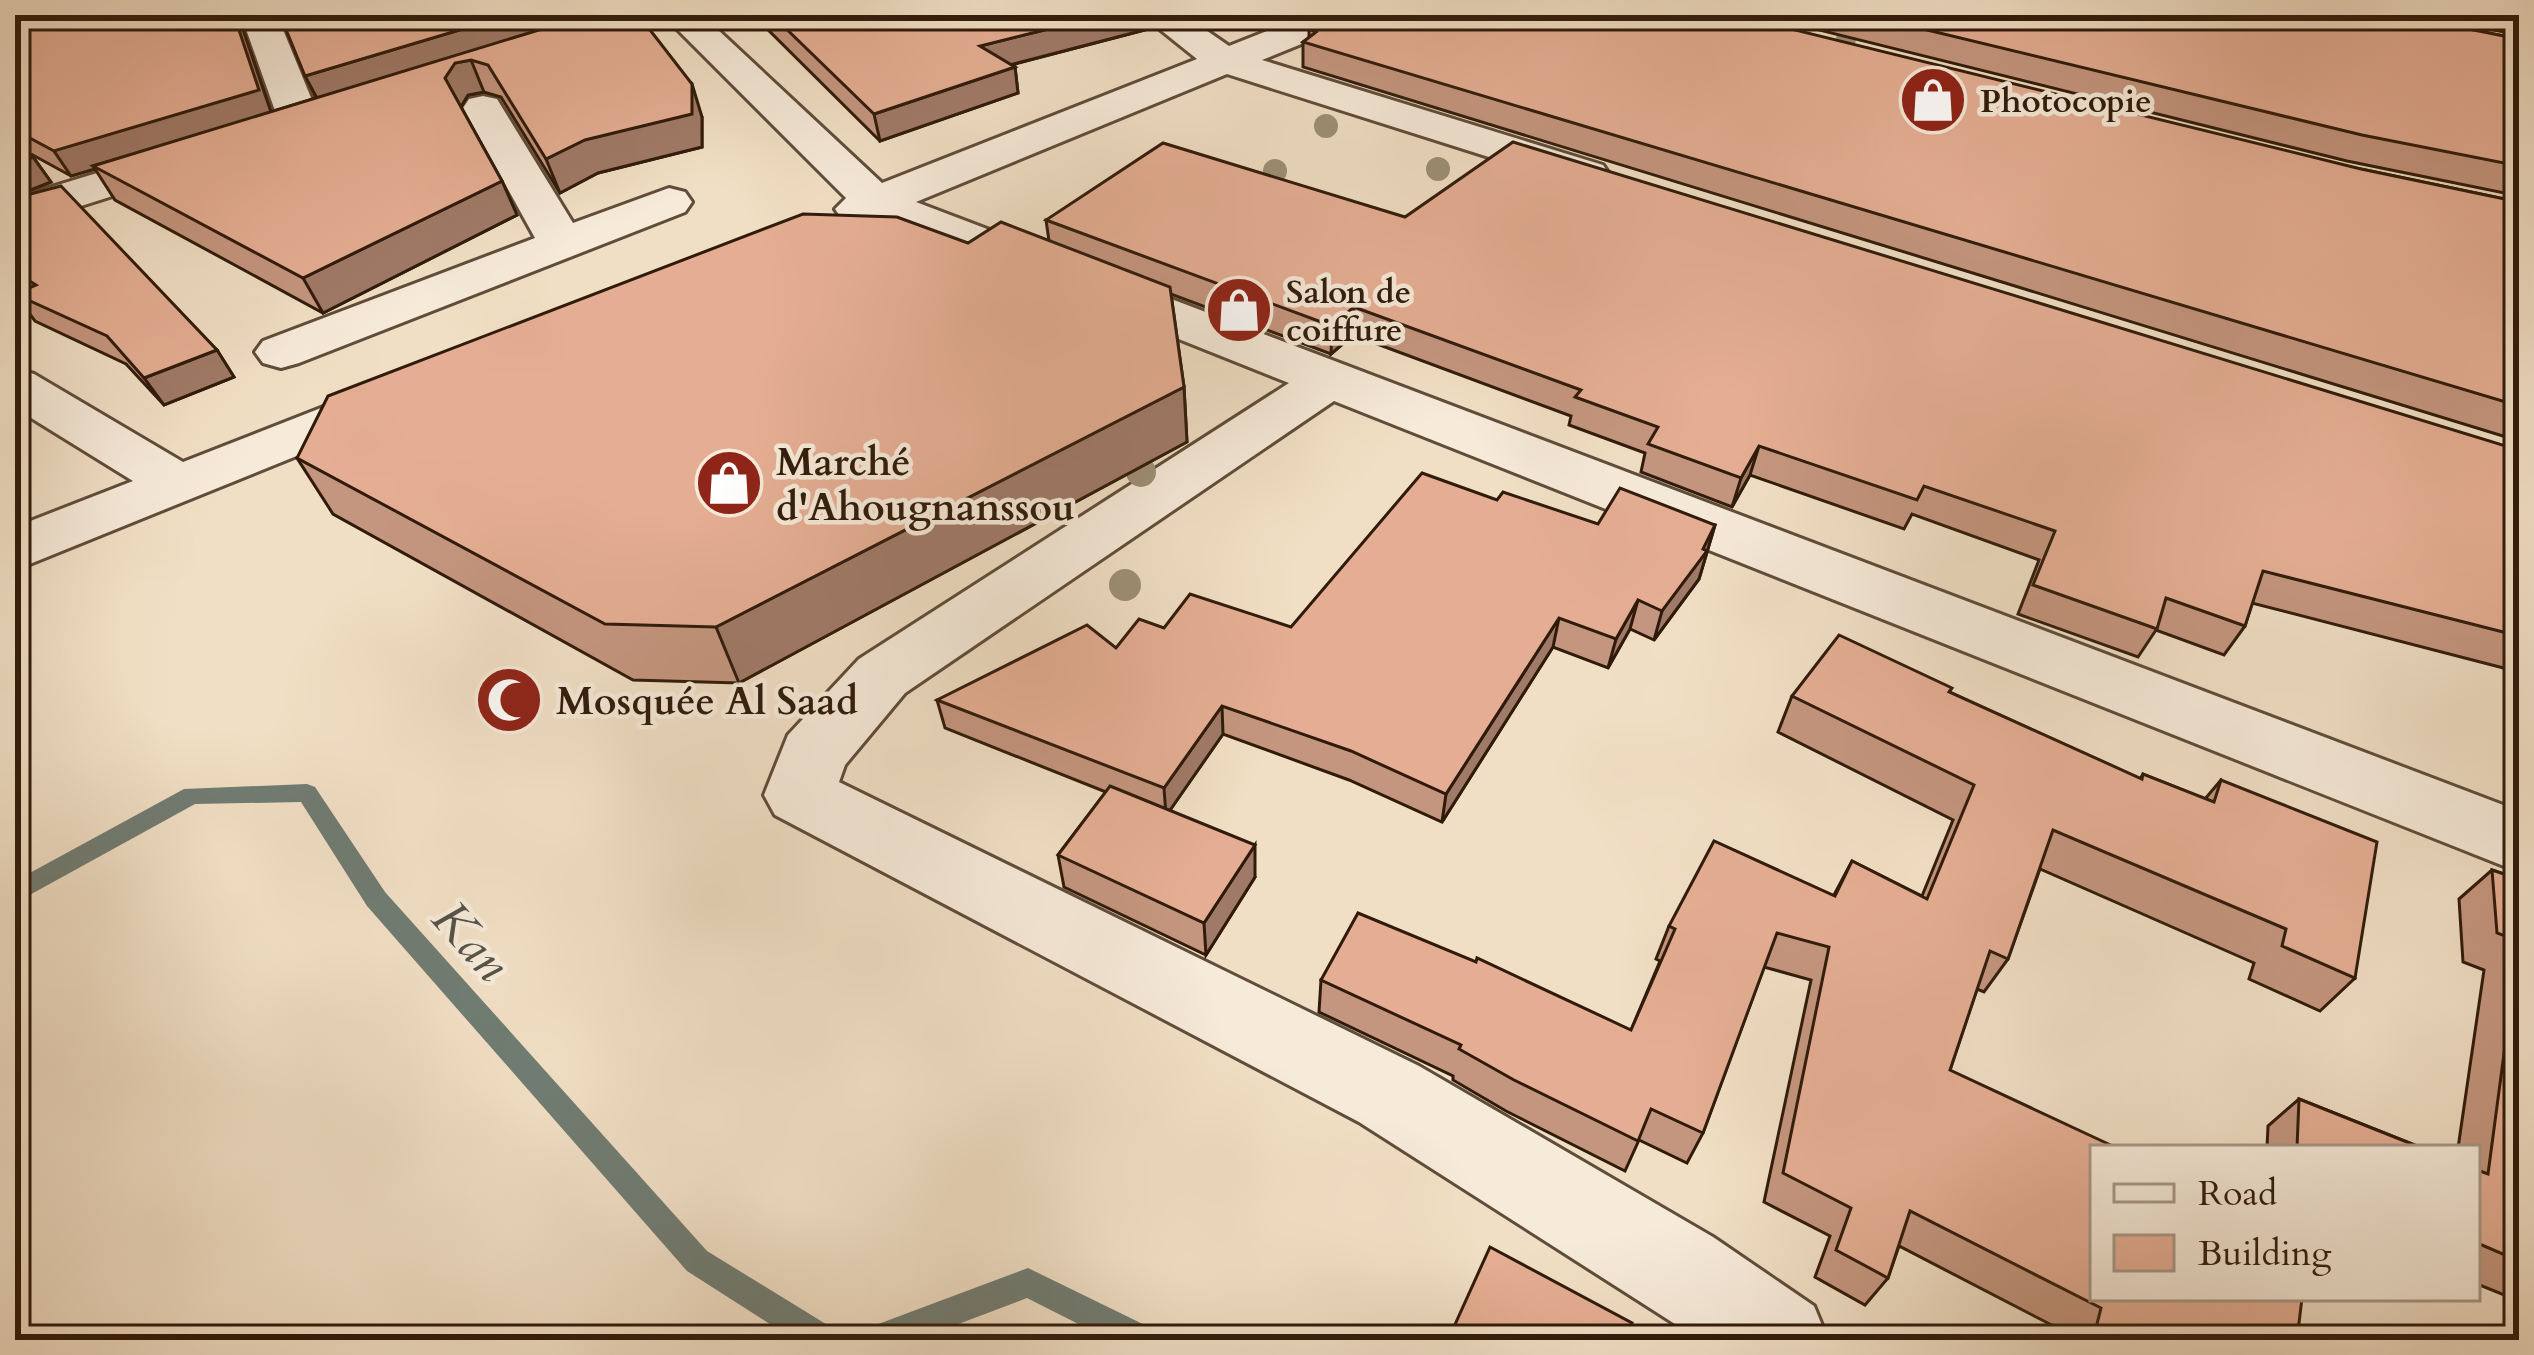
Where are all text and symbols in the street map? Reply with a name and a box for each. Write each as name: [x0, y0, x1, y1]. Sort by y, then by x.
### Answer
shop icon: Photocopie: [1898, 65, 1968, 135]
place label: Photocopie: [1980, 79, 2152, 124]
place label: Salon de coiffure: [1286, 270, 1411, 353]
shop icon: Salon de coiffure: [1204, 275, 1274, 345]
place label: Marché d'Ahougnanssou: [776, 436, 1075, 534]
shop icon: Marché d'Ahougnanssou: [694, 448, 764, 518]
mosque icon: Mosquée Al Saad: [474, 665, 544, 735]
place label: Mosquée Al Saad: [556, 675, 858, 728]
water label: Kan: [416, 886, 526, 997]
legend: [2090, 1145, 2480, 1301]
text: Road: [2198, 1169, 2277, 1218]
text: Building: [2198, 1229, 2332, 1278]

